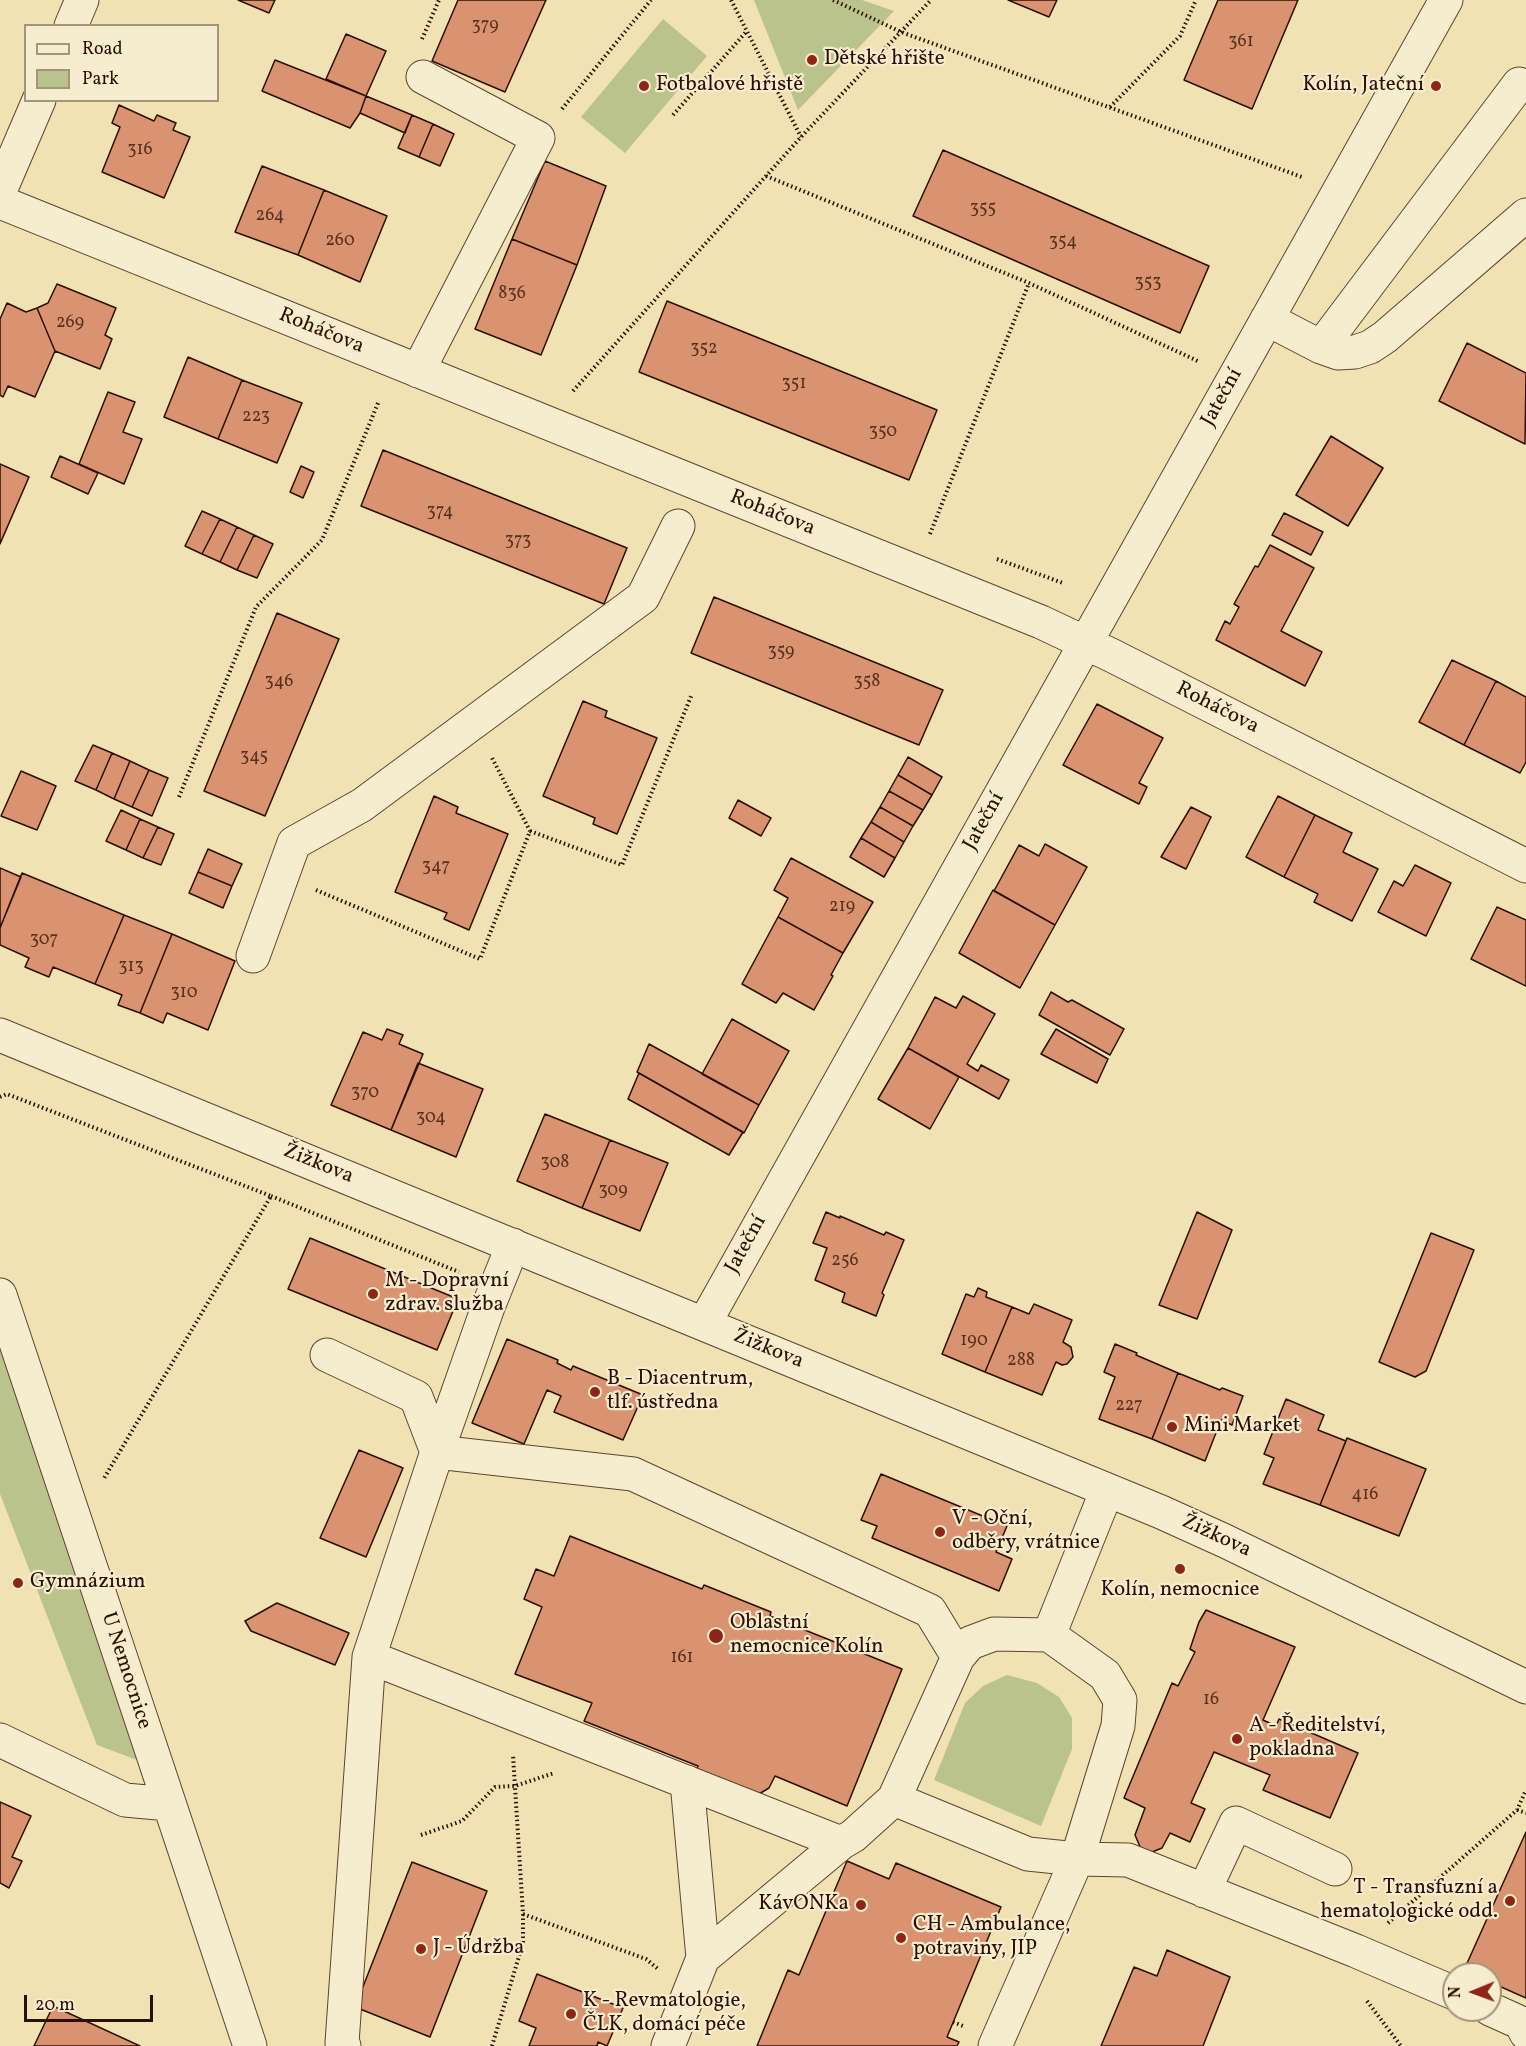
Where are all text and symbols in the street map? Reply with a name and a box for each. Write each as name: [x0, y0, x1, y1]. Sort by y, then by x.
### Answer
house number: 379: [471, 16, 499, 38]
legend: [24, 24, 219, 102]
house number: 361: [1228, 32, 1254, 54]
text: Road: [82, 37, 123, 62]
place label: Dětské hřište: [824, 47, 945, 73]
marker: Dětské hřište: [805, 53, 819, 67]
text: Park: [82, 67, 119, 92]
place label: Fotbalové hřistě: [656, 73, 803, 99]
place label: Kolín, Jateční: [1302, 73, 1424, 99]
marker: Fotbalové hřistě: [637, 79, 651, 93]
marker: Kolín, Jateční: [1429, 79, 1443, 93]
house number: 316: [127, 140, 153, 162]
house number: 355: [970, 199, 996, 221]
house number: 264: [256, 206, 284, 228]
house number: 260: [325, 231, 355, 253]
house number: 354: [1049, 232, 1077, 254]
house number: 353: [1134, 273, 1162, 295]
house number: 836: [498, 284, 526, 306]
street label: Roháčova: [275, 304, 367, 360]
house number: 269: [56, 313, 84, 335]
house number: 352: [690, 339, 718, 361]
street label: Jateční: [1197, 365, 1249, 431]
house number: 351: [782, 374, 806, 396]
house number: 223: [242, 407, 270, 429]
house number: 350: [869, 422, 897, 444]
street label: Roháčova: [726, 486, 818, 542]
house number: 374: [427, 502, 453, 524]
house number: 373: [505, 531, 531, 553]
house number: 359: [768, 642, 794, 664]
house number: 346: [265, 672, 293, 694]
house number: 358: [853, 672, 881, 694]
street label: Roháčova: [1171, 677, 1263, 741]
house number: 345: [240, 747, 268, 769]
street label: Jateční: [959, 789, 1011, 855]
house number: 347: [422, 857, 450, 879]
house number: 219: [829, 897, 855, 919]
house number: 307: [30, 930, 58, 952]
house number: 313: [118, 957, 144, 979]
house number: 310: [170, 983, 198, 1005]
house number: 370: [351, 1083, 379, 1105]
house number: 304: [416, 1108, 446, 1130]
street label: Žižkova: [279, 1140, 357, 1190]
house number: 308: [541, 1153, 569, 1175]
house number: 309: [598, 1181, 628, 1203]
street label: Jateční: [721, 1212, 773, 1278]
house number: 256: [831, 1251, 859, 1273]
place label: M - Dopravní zdrav. služba: [385, 1269, 509, 1319]
marker: M - Dopravní zdrav. služba: [366, 1287, 380, 1301]
street label: Žižkova: [729, 1325, 807, 1375]
house number: 190: [960, 1331, 988, 1353]
house number: 288: [1007, 1351, 1035, 1373]
place label: B - Diacentrum, tlf. ústředna: [607, 1367, 753, 1417]
marker: B - Diacentrum, tlf. ústředna: [588, 1385, 602, 1399]
house number: 227: [1115, 1396, 1143, 1418]
place label: Mini Market: [1184, 1414, 1300, 1440]
marker: Mini Market: [1165, 1420, 1179, 1434]
house number: 416: [1352, 1485, 1378, 1507]
place label: V - Oční, odběry, vrátnice: [952, 1507, 1100, 1557]
street label: Žižkova: [1177, 1510, 1255, 1564]
marker: V - Oční, odběry, vrátnice: [933, 1525, 947, 1539]
marker: Kolín, nemocnice: [1173, 1562, 1187, 1576]
place label: Gymnázium: [30, 1570, 146, 1596]
marker: Gymnázium: [11, 1576, 25, 1590]
place label: Kolín, nemocnice: [1101, 1578, 1259, 1604]
street label: U Nemocnice: [94, 1609, 156, 1733]
place label: Oblastní nemocnice Kolín: [730, 1611, 884, 1661]
marker: Oblastní nemocnice Kolín: [707, 1627, 725, 1645]
house number: 161: [670, 1648, 694, 1670]
house number: 16: [1203, 1690, 1219, 1712]
place label: A - Ředitelství, pokladna: [1249, 1714, 1386, 1764]
marker: A - Ředitelství, pokladna: [1230, 1732, 1244, 1746]
place label: T - Transfuzní a hematologické odd.: [1320, 1876, 1498, 1926]
place label: KávONKa: [758, 1892, 849, 1918]
marker: T - Transfuzní a hematologické odd.: [1503, 1894, 1517, 1908]
marker: KávONKa: [854, 1898, 868, 1912]
place label: CH - Ambulance, potraviny, JIP: [913, 1913, 1070, 1963]
marker: CH - Ambulance, potraviny, JIP: [894, 1931, 908, 1945]
place label: J - Údržba: [433, 1936, 524, 1962]
marker: J - Údržba: [414, 1942, 428, 1956]
north arrow: [1442, 1962, 1502, 2022]
scale bar: [27, 1983, 156, 2021]
text: N: [1445, 1986, 1467, 1998]
place label: K - Revmatologie, ČLK, domácí péče: [583, 1989, 746, 2039]
text: 20 m: [35, 1993, 75, 2018]
marker: K - Revmatologie, ČLK, domácí péče: [564, 2007, 578, 2021]

